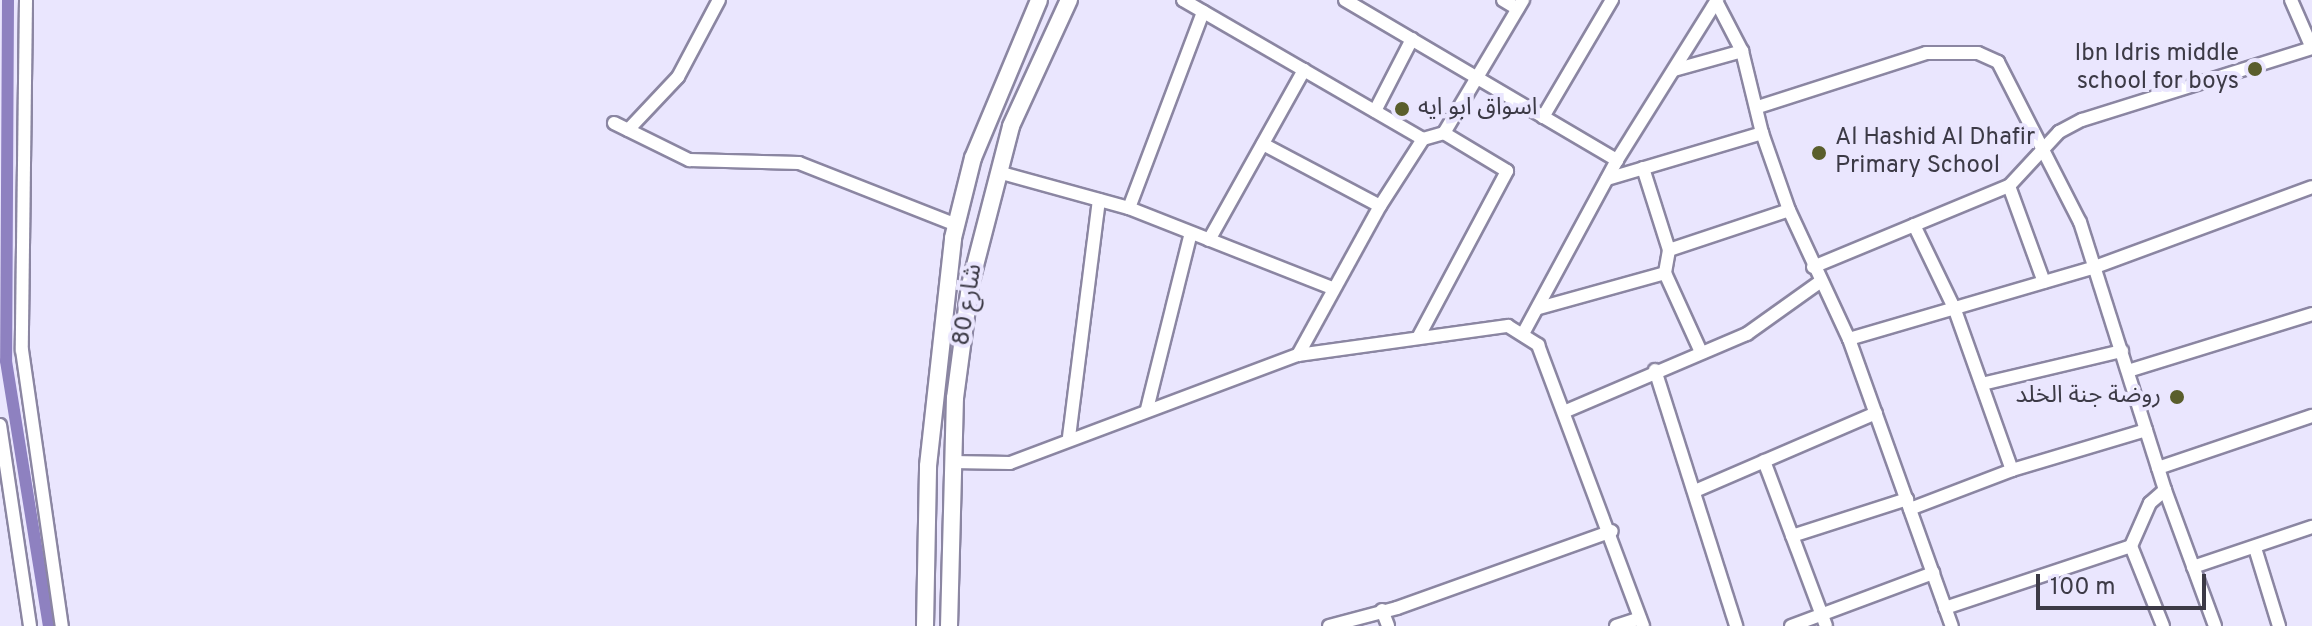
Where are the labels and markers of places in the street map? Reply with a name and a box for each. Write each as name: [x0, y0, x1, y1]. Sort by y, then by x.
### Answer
place label: Ibn Idris middle school for boys: [2075, 41, 2239, 97]
marker: Ibn Idris middle school for boys: [2246, 60, 2264, 78]
place label: اسواق ابو ايه: [1418, 95, 1537, 123]
marker: اسواق ابو ايه: [1393, 100, 1411, 118]
place label: Al Hashid Al Dhafir Primary School: [1835, 125, 2036, 181]
marker: Al Hashid Al Dhafir Primary School: [1810, 144, 1828, 162]
place label: روضة جنة الخلد: [2016, 383, 2161, 411]
marker: روضة جنة الخلد: [2168, 388, 2186, 406]

